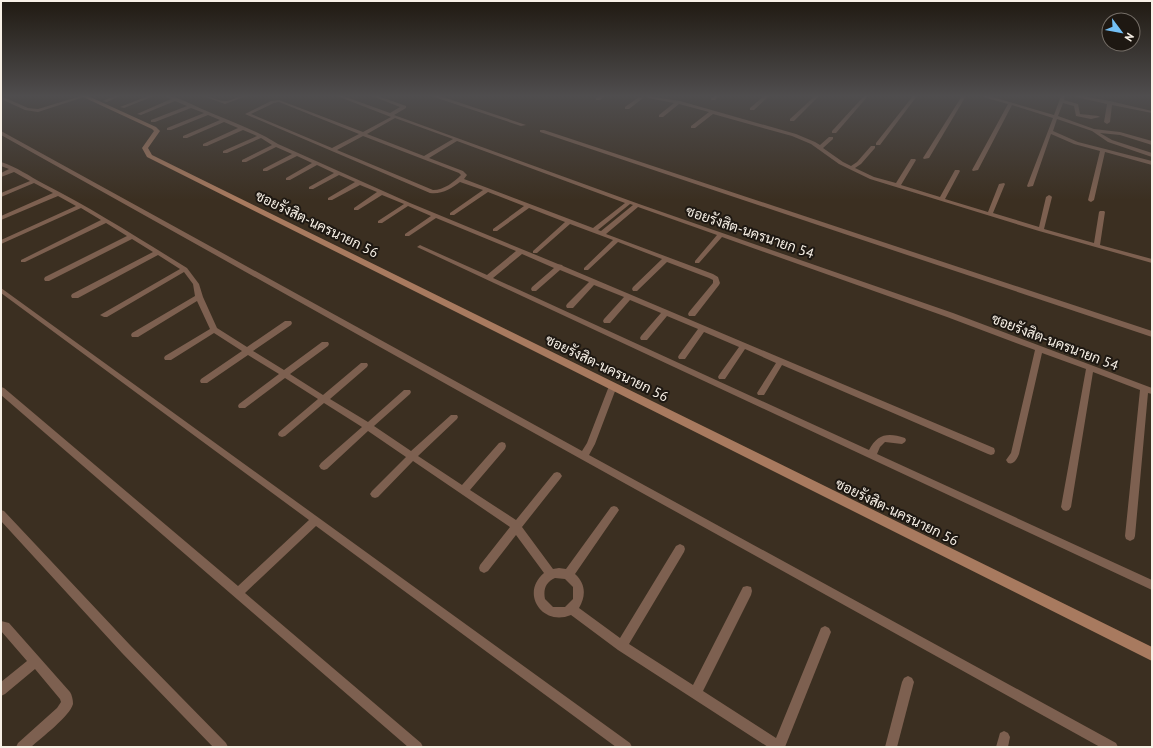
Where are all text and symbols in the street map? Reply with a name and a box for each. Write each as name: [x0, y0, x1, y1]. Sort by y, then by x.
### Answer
north arrow: [1101, 12, 1141, 52]
text: N: [1122, 31, 1137, 44]
street label: ซอยรังสิต-นครนายก 56: [253, 186, 381, 262]
street label: ซอยรังสิต-นครนายก 54: [683, 202, 817, 263]
street label: ซอยรังสิต-นครนายก 54: [989, 309, 1121, 375]
street label: ซอยรังสิต-นครนายก 56: [543, 330, 671, 406]
street label: ซอยรังสิต-นครนายก 56: [833, 474, 961, 550]

